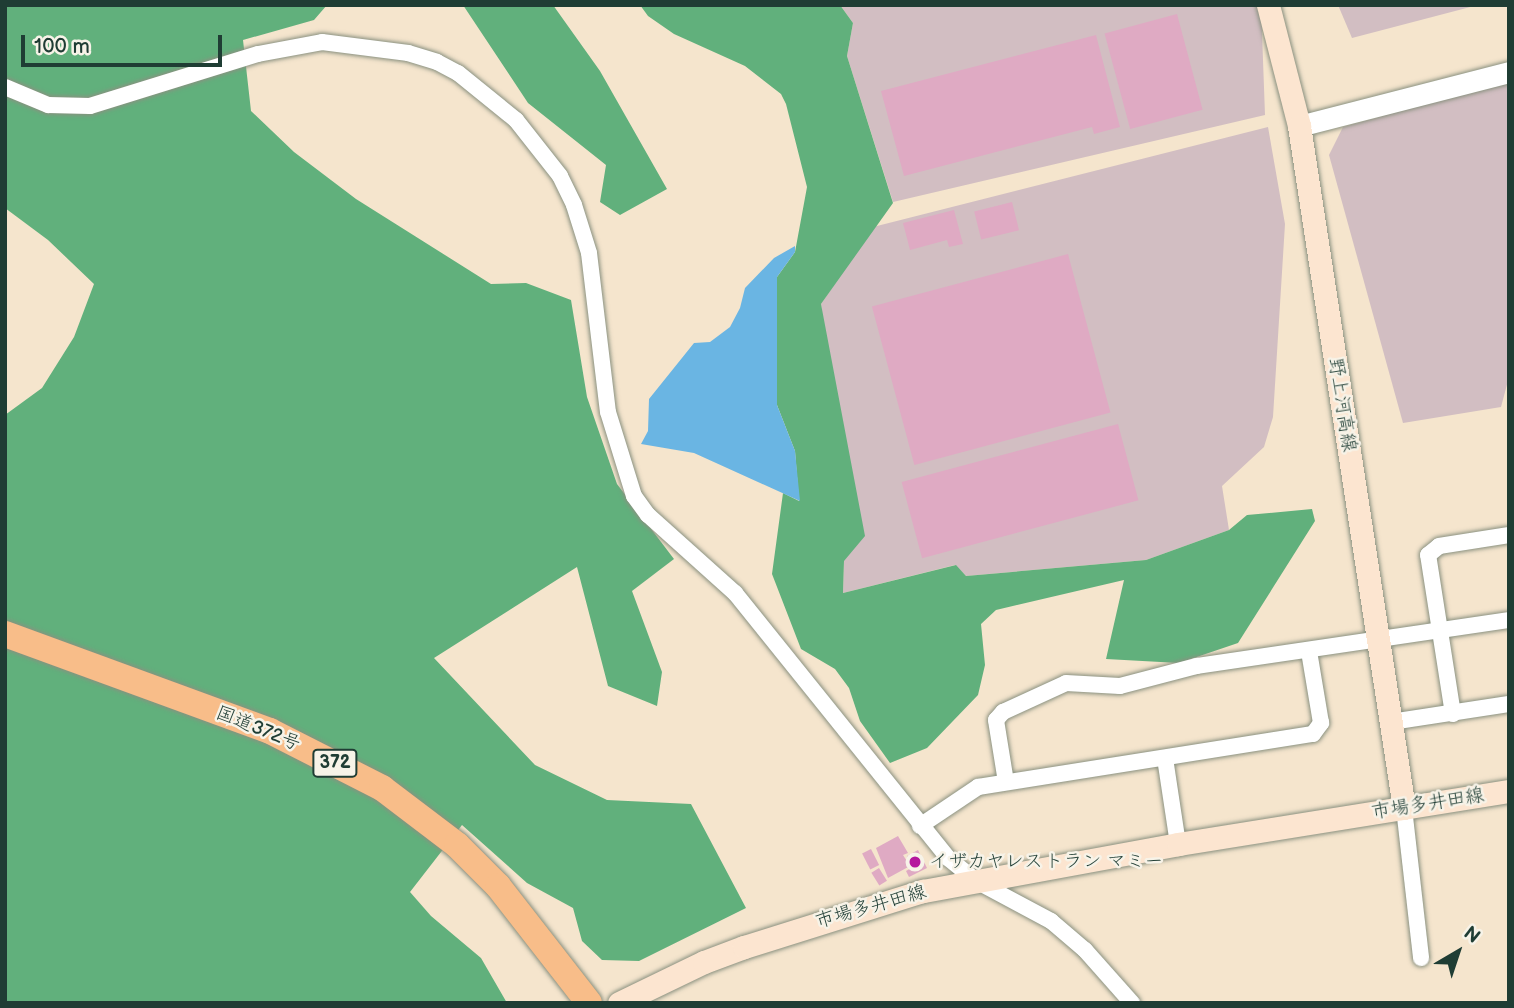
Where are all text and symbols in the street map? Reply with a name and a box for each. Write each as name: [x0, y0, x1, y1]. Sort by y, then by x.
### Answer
scale bar: [24, 21, 226, 65]
text: 100 m: [34, 34, 90, 59]
street label: 野上河高線: [1323, 356, 1361, 454]
street label: 国道372号: [212, 702, 304, 756]
road number: 372: [312, 748, 358, 778]
street label: 市場多井田線: [1370, 784, 1486, 824]
place label: イザカヤレストラン マミー: [929, 851, 1162, 873]
marker: イザカヤレストラン マミー: [907, 854, 923, 870]
street label: 市場多井田線: [813, 880, 929, 934]
north arrow: [1423, 917, 1493, 987]
text: N: [1459, 922, 1484, 949]

